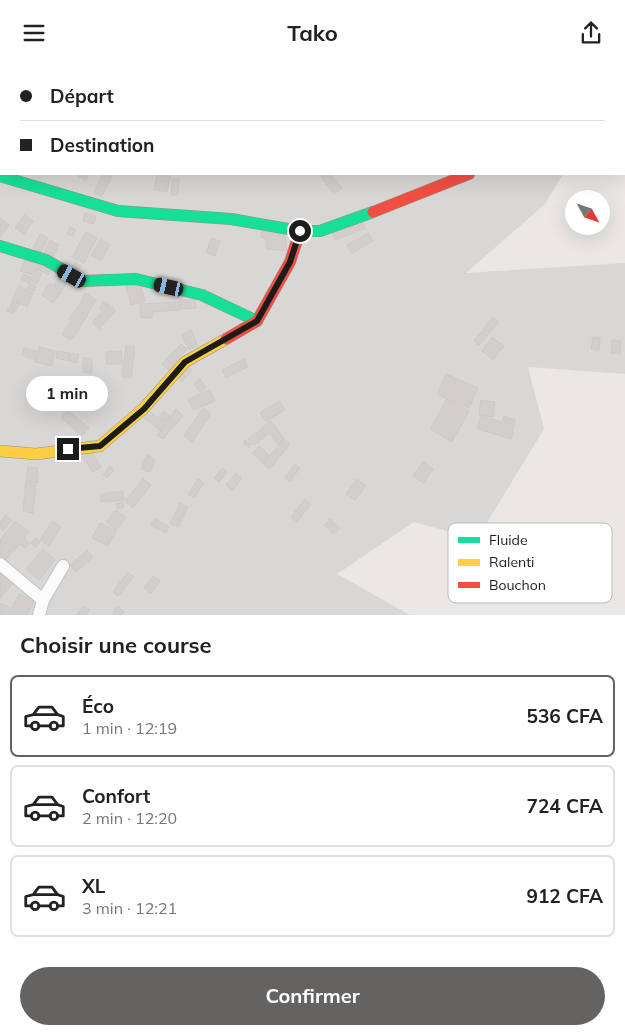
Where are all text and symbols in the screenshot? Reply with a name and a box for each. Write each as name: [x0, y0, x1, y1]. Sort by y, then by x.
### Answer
icon: menu: [20, 19, 48, 47]
text: Tako: [287, 19, 338, 47]
icon: share: [577, 19, 605, 47]
text: Départ: [50, 84, 114, 108]
text: Destination: [50, 133, 155, 157]
north arrow: [565, 190, 610, 235]
map controls: [565, 190, 610, 235]
route start: [289, 220, 311, 242]
car: [55, 262, 88, 290]
car: [152, 276, 185, 298]
callout: 1 min: [27, 377, 109, 411]
text: 1 min: [46, 383, 88, 403]
route end: [57, 438, 79, 460]
legend: [448, 523, 612, 603]
text: Fluide: [489, 531, 528, 549]
text: Ralenti: [489, 553, 534, 571]
text: Bouchon: [489, 576, 546, 594]
text: Choisir une course: [20, 631, 212, 659]
icon: car: [22, 694, 67, 739]
text: Éco: [82, 694, 114, 718]
text: 536 CFA: [527, 704, 603, 728]
text: 1 min · 12:19: [82, 718, 177, 738]
icon: car: [22, 784, 67, 829]
text: Confort: [82, 784, 150, 808]
text: 724 CFA: [527, 794, 603, 818]
text: 2 min · 12:20: [82, 808, 177, 828]
icon: car: [22, 874, 67, 919]
text: XL: [82, 874, 105, 898]
text: 912 CFA: [527, 884, 603, 908]
text: 3 min · 12:21: [82, 898, 177, 918]
button: Confirmer: [20, 967, 605, 1025]

